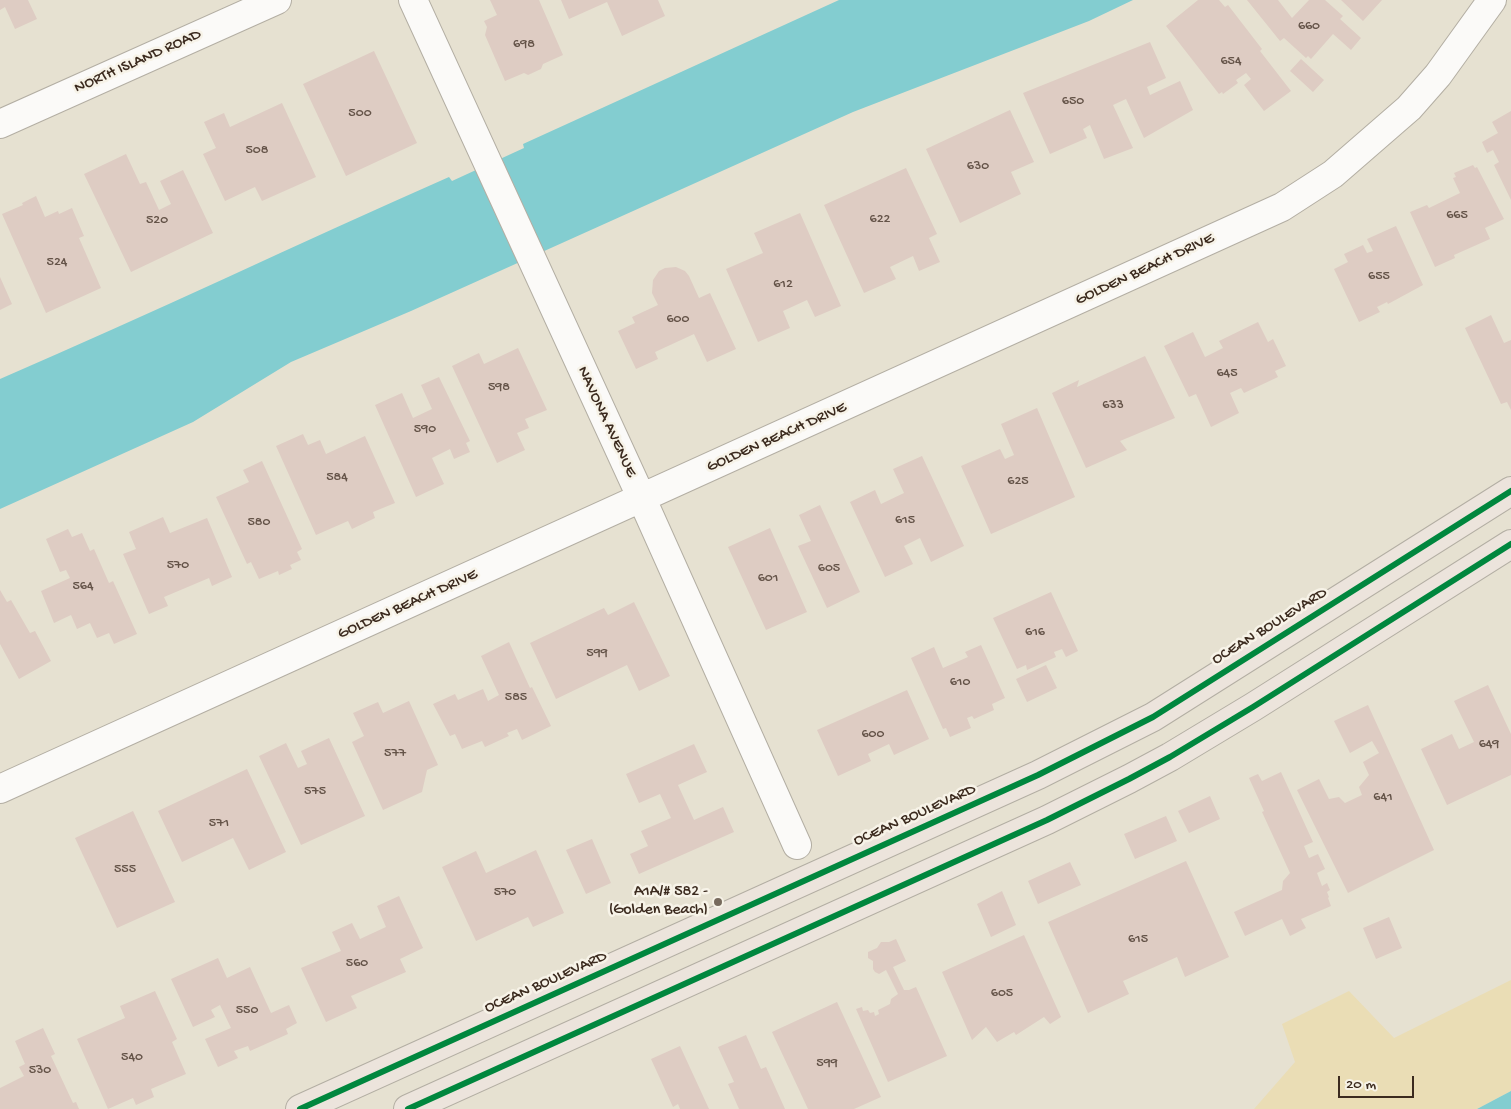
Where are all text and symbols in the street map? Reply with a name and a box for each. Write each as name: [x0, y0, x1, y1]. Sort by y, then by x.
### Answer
house number: 660: [1298, 19, 1320, 35]
street label: NORTH ISLAND ROAD: [72, 25, 204, 99]
house number: 698: [513, 37, 535, 53]
house number: 654: [1220, 54, 1242, 70]
house number: 650: [1062, 94, 1084, 110]
house number: 500: [348, 106, 372, 122]
house number: 508: [246, 143, 268, 159]
house number: 630: [967, 159, 989, 175]
house number: 665: [1446, 208, 1468, 224]
house number: 622: [870, 212, 890, 228]
house number: 520: [146, 213, 168, 229]
street label: GOLDEN BEACH DRIVE: [1073, 229, 1217, 311]
house number: 524: [47, 255, 67, 271]
house number: 655: [1368, 269, 1390, 285]
house number: 612: [773, 277, 793, 293]
house number: 600: [667, 312, 689, 328]
street label: NAVONA AVENUE: [572, 364, 640, 480]
house number: 645: [1216, 366, 1238, 382]
house number: 598: [488, 380, 510, 396]
house number: 633: [1102, 398, 1124, 414]
street label: GOLDEN BEACH DRIVE: [704, 399, 850, 477]
house number: 590: [414, 422, 436, 438]
house number: 584: [326, 470, 348, 486]
house number: 625: [1007, 474, 1029, 490]
house number: 615: [895, 513, 915, 529]
house number: 580: [248, 515, 270, 531]
house number: 570: [167, 558, 189, 574]
house number: 605: [818, 561, 840, 577]
street label: GOLDEN BEACH DRIVE: [335, 566, 481, 644]
house number: 601: [758, 571, 778, 587]
house number: 564: [72, 579, 94, 595]
street label: OCEAN BOULEVARD: [1209, 584, 1331, 670]
house number: 616: [1025, 625, 1045, 641]
house number: 599: [586, 646, 608, 662]
house number: 610: [950, 675, 970, 691]
house number: 585: [505, 690, 527, 706]
house number: 600: [862, 727, 884, 743]
house number: 649: [1479, 737, 1499, 753]
house number: 577: [384, 746, 406, 762]
street label: OCEAN BOULEVARD: [851, 780, 979, 852]
house number: 575: [304, 784, 326, 800]
house number: 641: [1373, 790, 1393, 806]
house number: 571: [209, 816, 229, 832]
house number: 555: [114, 862, 136, 878]
place label: A1A/# 582 - (Golden Beach): [609, 883, 708, 921]
house number: 570: [494, 885, 516, 901]
marker: A1A/# 582 - (Golden Beach): [712, 896, 724, 908]
house number: 615: [1128, 932, 1148, 948]
street label: OCEAN BOULEVARD: [482, 947, 610, 1019]
house number: 560: [346, 956, 368, 972]
house number: 605: [991, 986, 1013, 1002]
house number: 550: [236, 1003, 258, 1019]
house number: 540: [121, 1050, 143, 1066]
house number: 599: [816, 1056, 838, 1072]
house number: 530: [29, 1063, 51, 1079]
scale bar: [1341, 1066, 1417, 1098]
text: 20 m: [1346, 1076, 1376, 1094]

